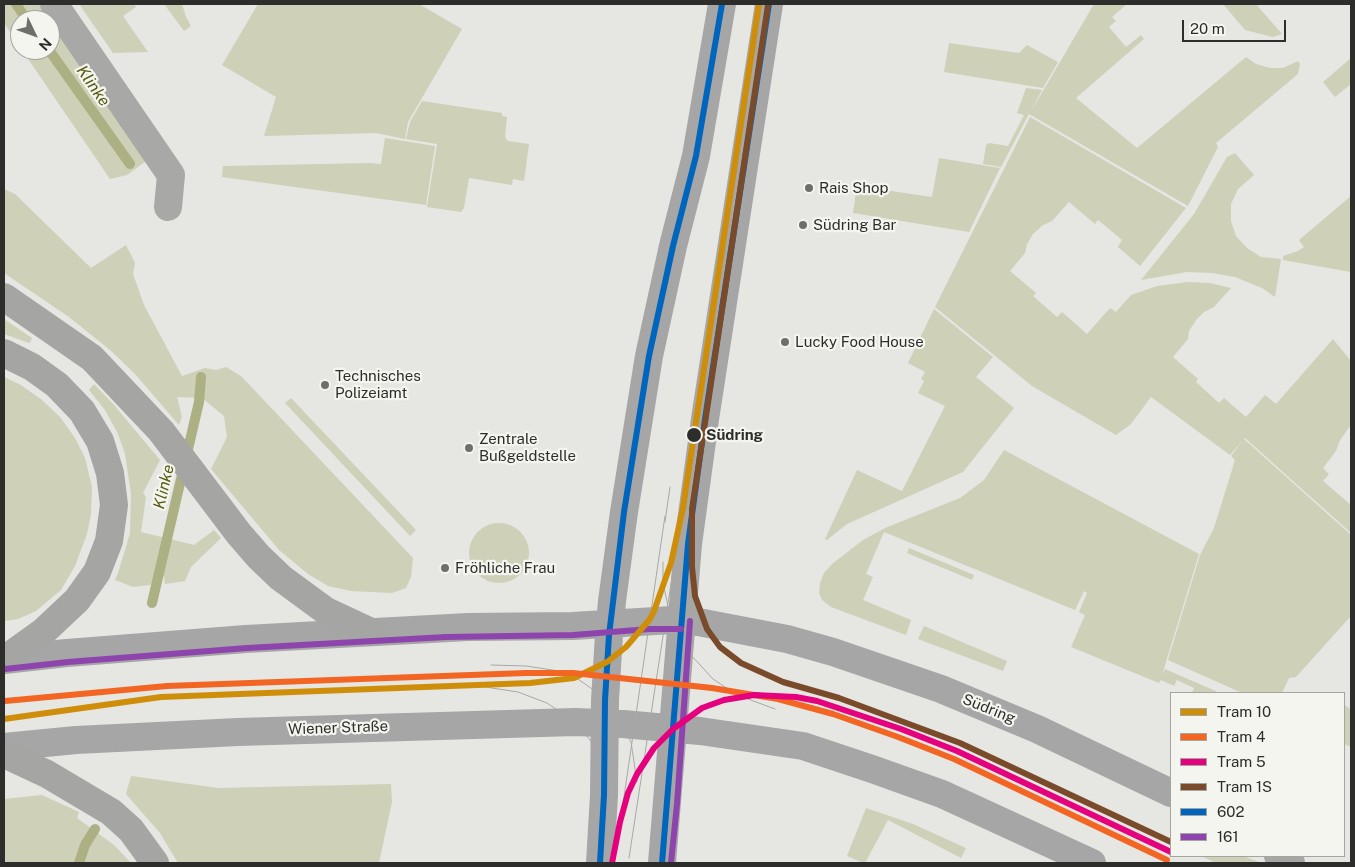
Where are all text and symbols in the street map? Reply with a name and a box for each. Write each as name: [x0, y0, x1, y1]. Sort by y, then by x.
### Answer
north arrow: [10, 10, 60, 60]
scale bar: [1185, 10, 1289, 42]
text: 20 m: [1190, 20, 1225, 37]
text: N: [36, 35, 55, 54]
water label: Klinke: [72, 62, 114, 110]
place label: Rais Shop: [819, 179, 888, 197]
marker: Rais Shop: [803, 182, 815, 194]
place label: Südring Bar: [813, 216, 896, 234]
marker: Südring Bar: [797, 219, 809, 231]
place label: Lucky Food House: [795, 333, 924, 351]
marker: Lucky Food House: [779, 336, 791, 348]
place label: Technisches Polizeiamt: [335, 367, 421, 402]
marker: Technisches Polizeiamt: [319, 379, 331, 391]
marker: Südring: [685, 426, 703, 444]
place label: Südring: [706, 426, 763, 444]
place label: Zentrale Bußgeldstelle: [479, 430, 576, 465]
marker: Zentrale Bußgeldstelle: [463, 442, 475, 454]
water label: Klinke: [150, 463, 178, 511]
place label: Fröhliche Frau: [455, 559, 555, 577]
marker: Fröhliche Frau: [439, 562, 451, 574]
street label: Südring: [960, 690, 1018, 728]
legend: [1170, 692, 1345, 857]
text: Tram 10: [1217, 703, 1271, 720]
street label: Wiener Straße: [288, 717, 388, 739]
text: Tram 4: [1217, 728, 1265, 745]
text: Tram 5: [1217, 753, 1266, 770]
text: Tram 1S: [1217, 778, 1272, 795]
text: 602: [1217, 803, 1244, 820]
text: 161: [1217, 828, 1239, 845]

